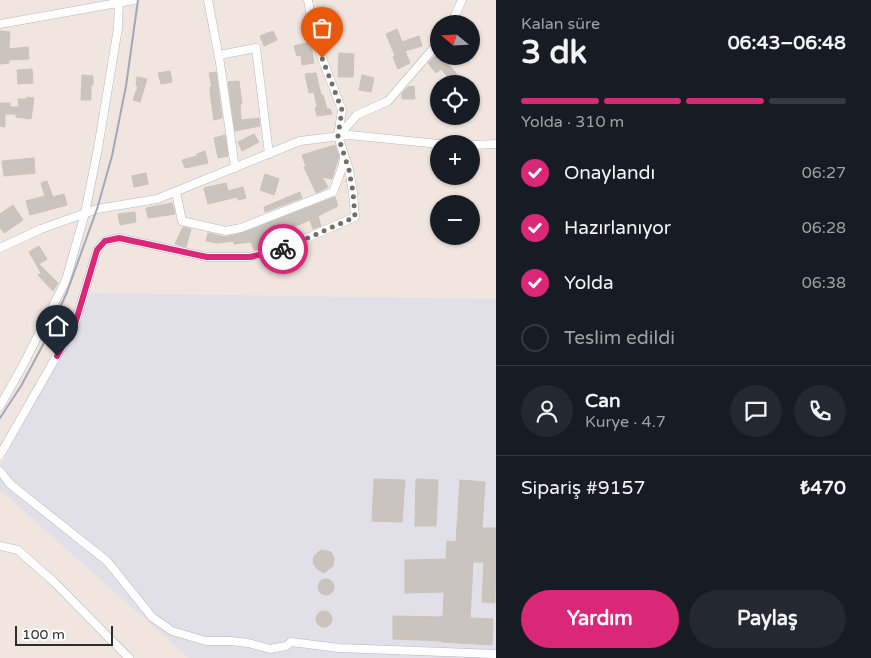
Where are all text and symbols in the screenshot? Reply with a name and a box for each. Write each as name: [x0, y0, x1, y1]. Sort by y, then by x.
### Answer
pin: [301, 7, 343, 58]
icon: bag: [308, 14, 336, 42]
text: Kalan süre: [521, 14, 600, 34]
north arrow: [430, 15, 480, 65]
map controls: [430, 15, 480, 245]
text: 06:43–06:48: [728, 32, 846, 54]
text: 3 dk: [521, 34, 587, 72]
button: locate: [430, 75, 480, 125]
text: Yolda · 310 m: [521, 112, 624, 132]
button: +: [430, 135, 480, 185]
icon: check: [521, 159, 549, 187]
text: Onaylandı: [564, 162, 655, 184]
text: 06:27: [802, 163, 846, 183]
button: −: [430, 195, 480, 245]
icon: check: [521, 214, 549, 242]
text: Hazırlanıyor: [564, 217, 671, 239]
text: 06:28: [802, 218, 846, 238]
courier: [258, 224, 308, 274]
icon: bike: [269, 235, 297, 263]
icon: check: [521, 269, 549, 297]
text: Yolda: [564, 272, 614, 294]
text: 06:38: [802, 273, 846, 293]
pin: [36, 305, 78, 356]
icon: home: [43, 312, 71, 340]
text: Teslim edildi: [564, 327, 675, 349]
button: person: [521, 385, 573, 437]
button: chat: [730, 385, 782, 437]
button: phone: [794, 385, 846, 437]
text: Can: [585, 390, 620, 412]
text: Kurye · 4.7: [585, 412, 666, 432]
text: Sipariş #9157: [521, 477, 645, 499]
text: ₺470: [800, 477, 846, 499]
button: Yardım: [521, 590, 679, 648]
button: Paylaş: [689, 590, 846, 648]
scale bar: [15, 623, 112, 646]
text: 100 m: [22, 626, 65, 643]

